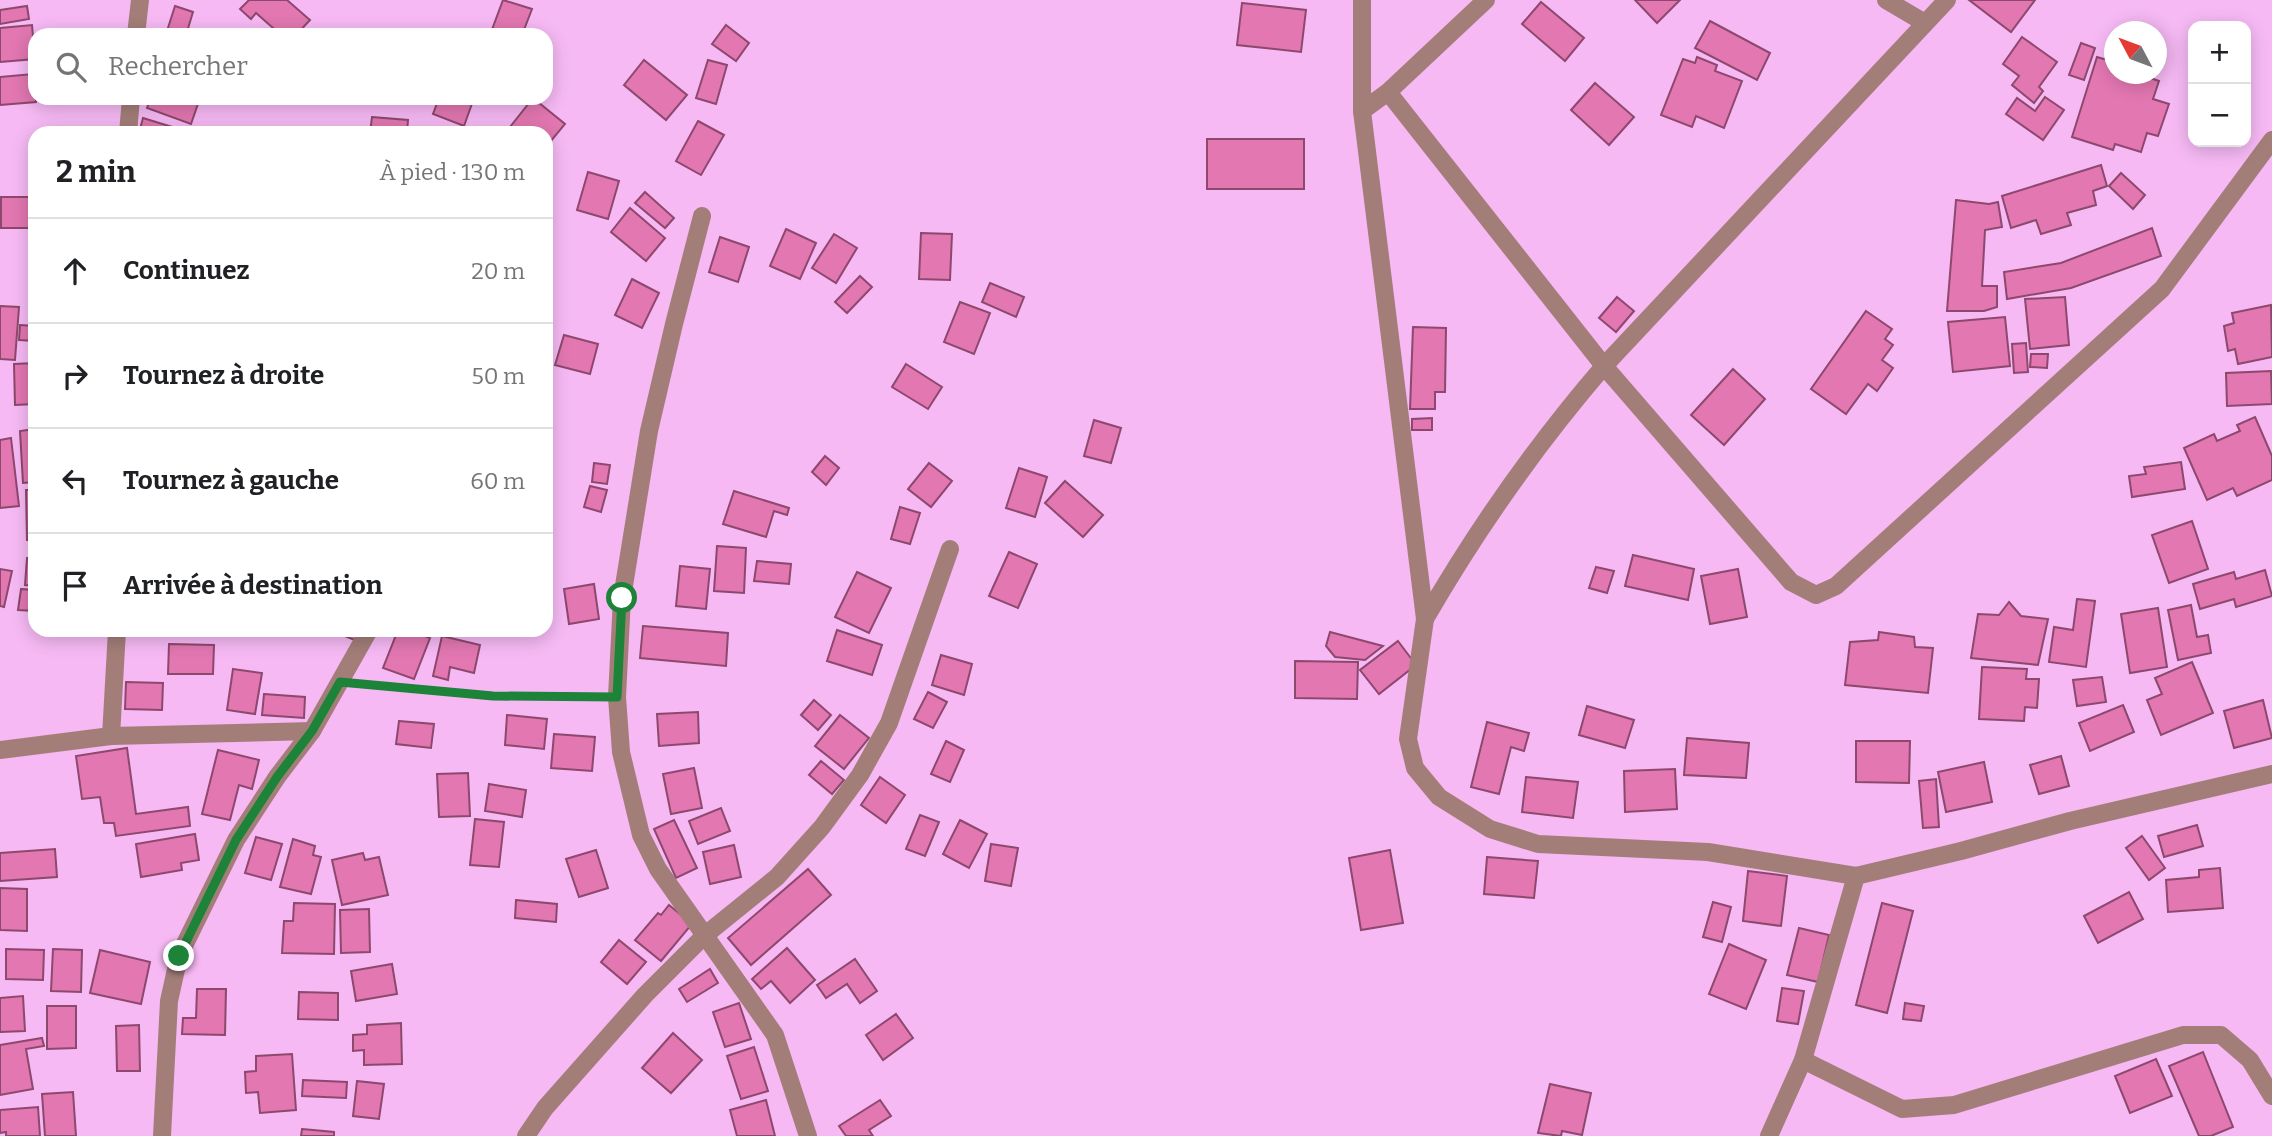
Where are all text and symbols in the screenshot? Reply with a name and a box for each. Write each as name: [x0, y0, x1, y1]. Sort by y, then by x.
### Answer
north arrow: [2104, 21, 2167, 84]
map controls: [2188, 21, 2251, 147]
button: +: [2188, 21, 2251, 84]
search box: [28, 28, 553, 105]
icon: search: [52, 48, 90, 86]
text: Rechercher: [108, 51, 248, 82]
button: −: [2188, 84, 2251, 147]
text: 2 min: [56, 154, 136, 190]
text: À pied · 130 m: [380, 158, 525, 186]
icon: ahead: [56, 252, 94, 290]
text: Continuez: [123, 255, 250, 286]
text: 20 m: [471, 257, 525, 285]
icon: right: [56, 357, 94, 395]
text: Tournez à droite: [123, 360, 324, 391]
text: 50 m: [471, 362, 525, 390]
icon: left: [56, 462, 94, 500]
text: Tournez à gauche: [123, 465, 339, 496]
text: 60 m: [470, 467, 525, 495]
icon: arrive: [56, 567, 94, 605]
text: Arrivée à destination: [123, 570, 382, 601]
route start: [606, 582, 637, 613]
route end: [163, 940, 194, 971]

